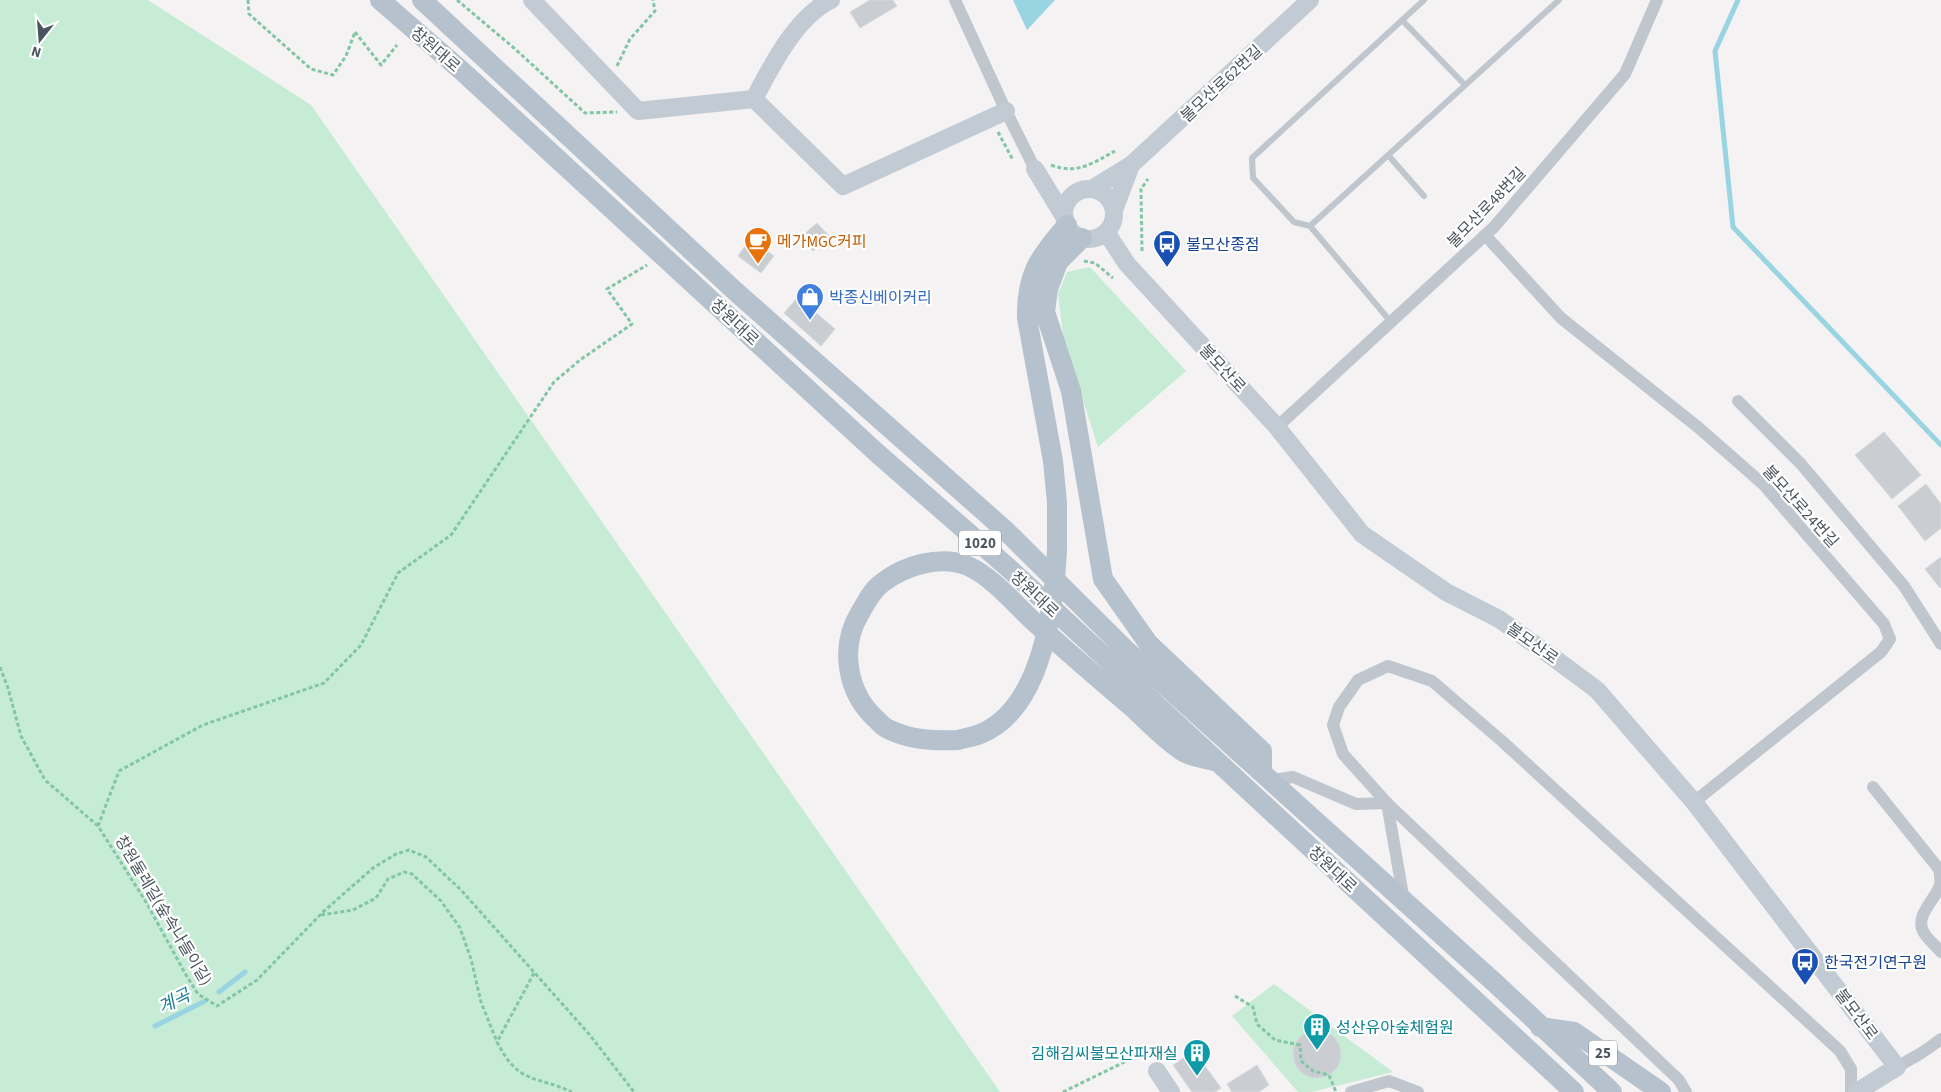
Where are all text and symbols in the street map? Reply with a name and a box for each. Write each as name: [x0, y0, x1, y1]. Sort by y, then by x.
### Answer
north arrow: [15, 15, 65, 65]
street label: 창원대로: [406, 22, 465, 78]
street label: 불모산로62번길: [1176, 40, 1267, 127]
text: N: [29, 41, 44, 62]
street label: 불모산로48번길: [1443, 163, 1531, 253]
cafe icon: 메가MGC커피: [743, 226, 773, 265]
bus stop icon: 불모산종점: [1152, 229, 1182, 268]
place label: 메가MGC커피: [777, 231, 867, 253]
place label: 불모산종점: [1186, 234, 1260, 256]
shop icon: 박종신베이커리: [795, 282, 825, 321]
place label: 박종신베이커리: [829, 287, 932, 309]
street label: 창원대로: [705, 295, 764, 351]
street label: 불모산로: [1194, 340, 1251, 398]
street label: 불모산로24번길: [1757, 461, 1843, 553]
road number: 1020: [959, 530, 1001, 556]
street label: 창원대로: [1005, 567, 1064, 623]
street label: 불모산로: [1502, 618, 1563, 670]
street label: 창원둘레길(숲속나들이길): [110, 831, 217, 990]
street label: 창원대로: [1303, 842, 1362, 898]
bus stop icon: 한국전기연구원: [1790, 947, 1820, 986]
place label: 한국전기연구원: [1824, 952, 1927, 974]
water label: 계곡: [154, 982, 196, 1020]
street label: 불모산로: [1830, 984, 1883, 1045]
building icon: 성산유아숲체험원: [1302, 1012, 1332, 1051]
place label: 성산유아숲체험원: [1336, 1017, 1454, 1039]
building icon: 김해김씨불모산파재실: [1182, 1038, 1212, 1077]
road number: 25: [1589, 1040, 1617, 1066]
place label: 김해김씨불모산파재실: [1031, 1043, 1178, 1065]

